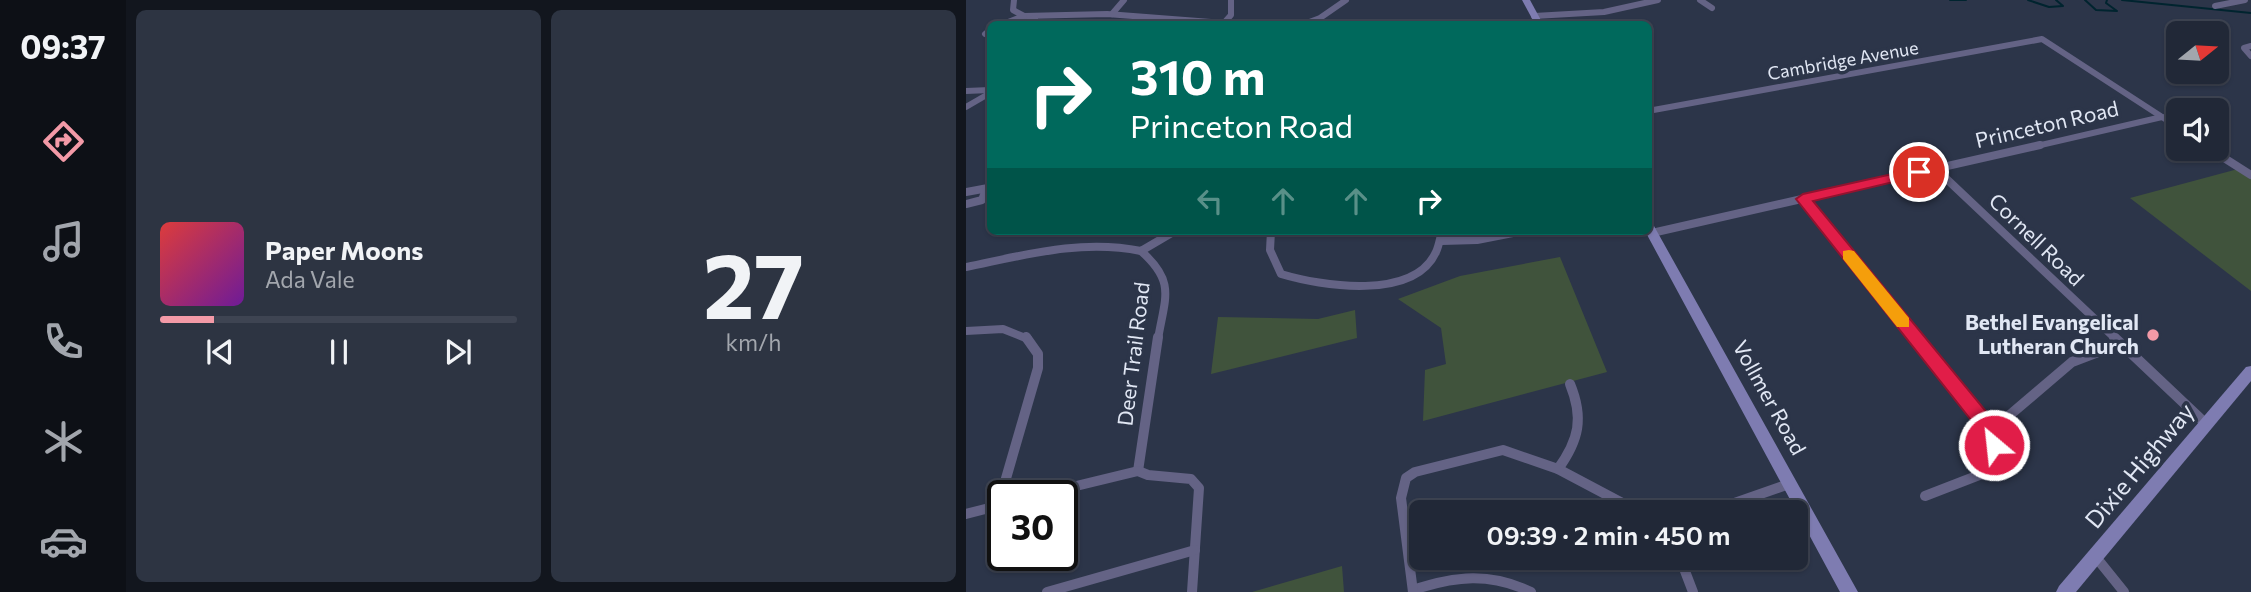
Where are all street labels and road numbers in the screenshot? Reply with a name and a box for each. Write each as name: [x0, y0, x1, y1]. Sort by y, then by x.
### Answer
street label: Cambridge Avenue: [1766, 36, 1920, 84]
street label: Princeton Road: [1973, 95, 2121, 152]
street label: Cornell Road: [1984, 187, 2090, 290]
street label: Deer Trail Road: [1111, 280, 1154, 427]
street label: Vollmer Road: [1729, 336, 1812, 459]
street label: Dixie Highway: [2078, 397, 2200, 533]

